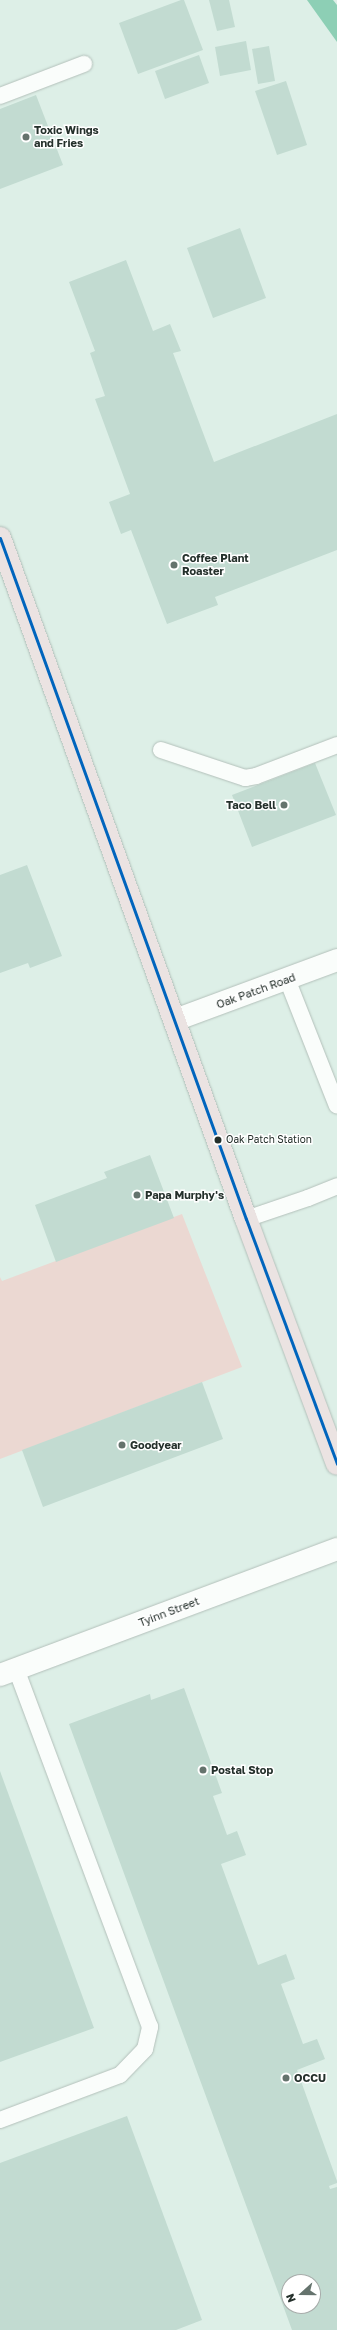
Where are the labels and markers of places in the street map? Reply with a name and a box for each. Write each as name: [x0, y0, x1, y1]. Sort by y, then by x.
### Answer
place label: Toxic Wings and Fries: [34, 124, 99, 150]
marker: Toxic Wings and Fries: [21, 132, 31, 142]
place label: Coffee Plant Roaster: [182, 552, 249, 578]
marker: Coffee Plant Roaster: [169, 560, 179, 570]
place label: Taco Bell: [226, 798, 276, 812]
marker: Taco Bell: [279, 800, 289, 810]
place label: Oak Patch Station: [226, 1134, 312, 1146]
marker: Oak Patch Station: [213, 1135, 223, 1145]
place label: Papa Murphy's: [145, 1188, 224, 1202]
marker: Papa Murphy's: [132, 1190, 142, 1200]
place label: Goodyear: [130, 1438, 182, 1452]
marker: Goodyear: [117, 1440, 127, 1450]
place label: Postal Stop: [211, 1763, 273, 1777]
marker: Postal Stop: [198, 1765, 208, 1775]
place label: OCCU: [294, 2071, 326, 2085]
marker: OCCU: [281, 2073, 291, 2083]

